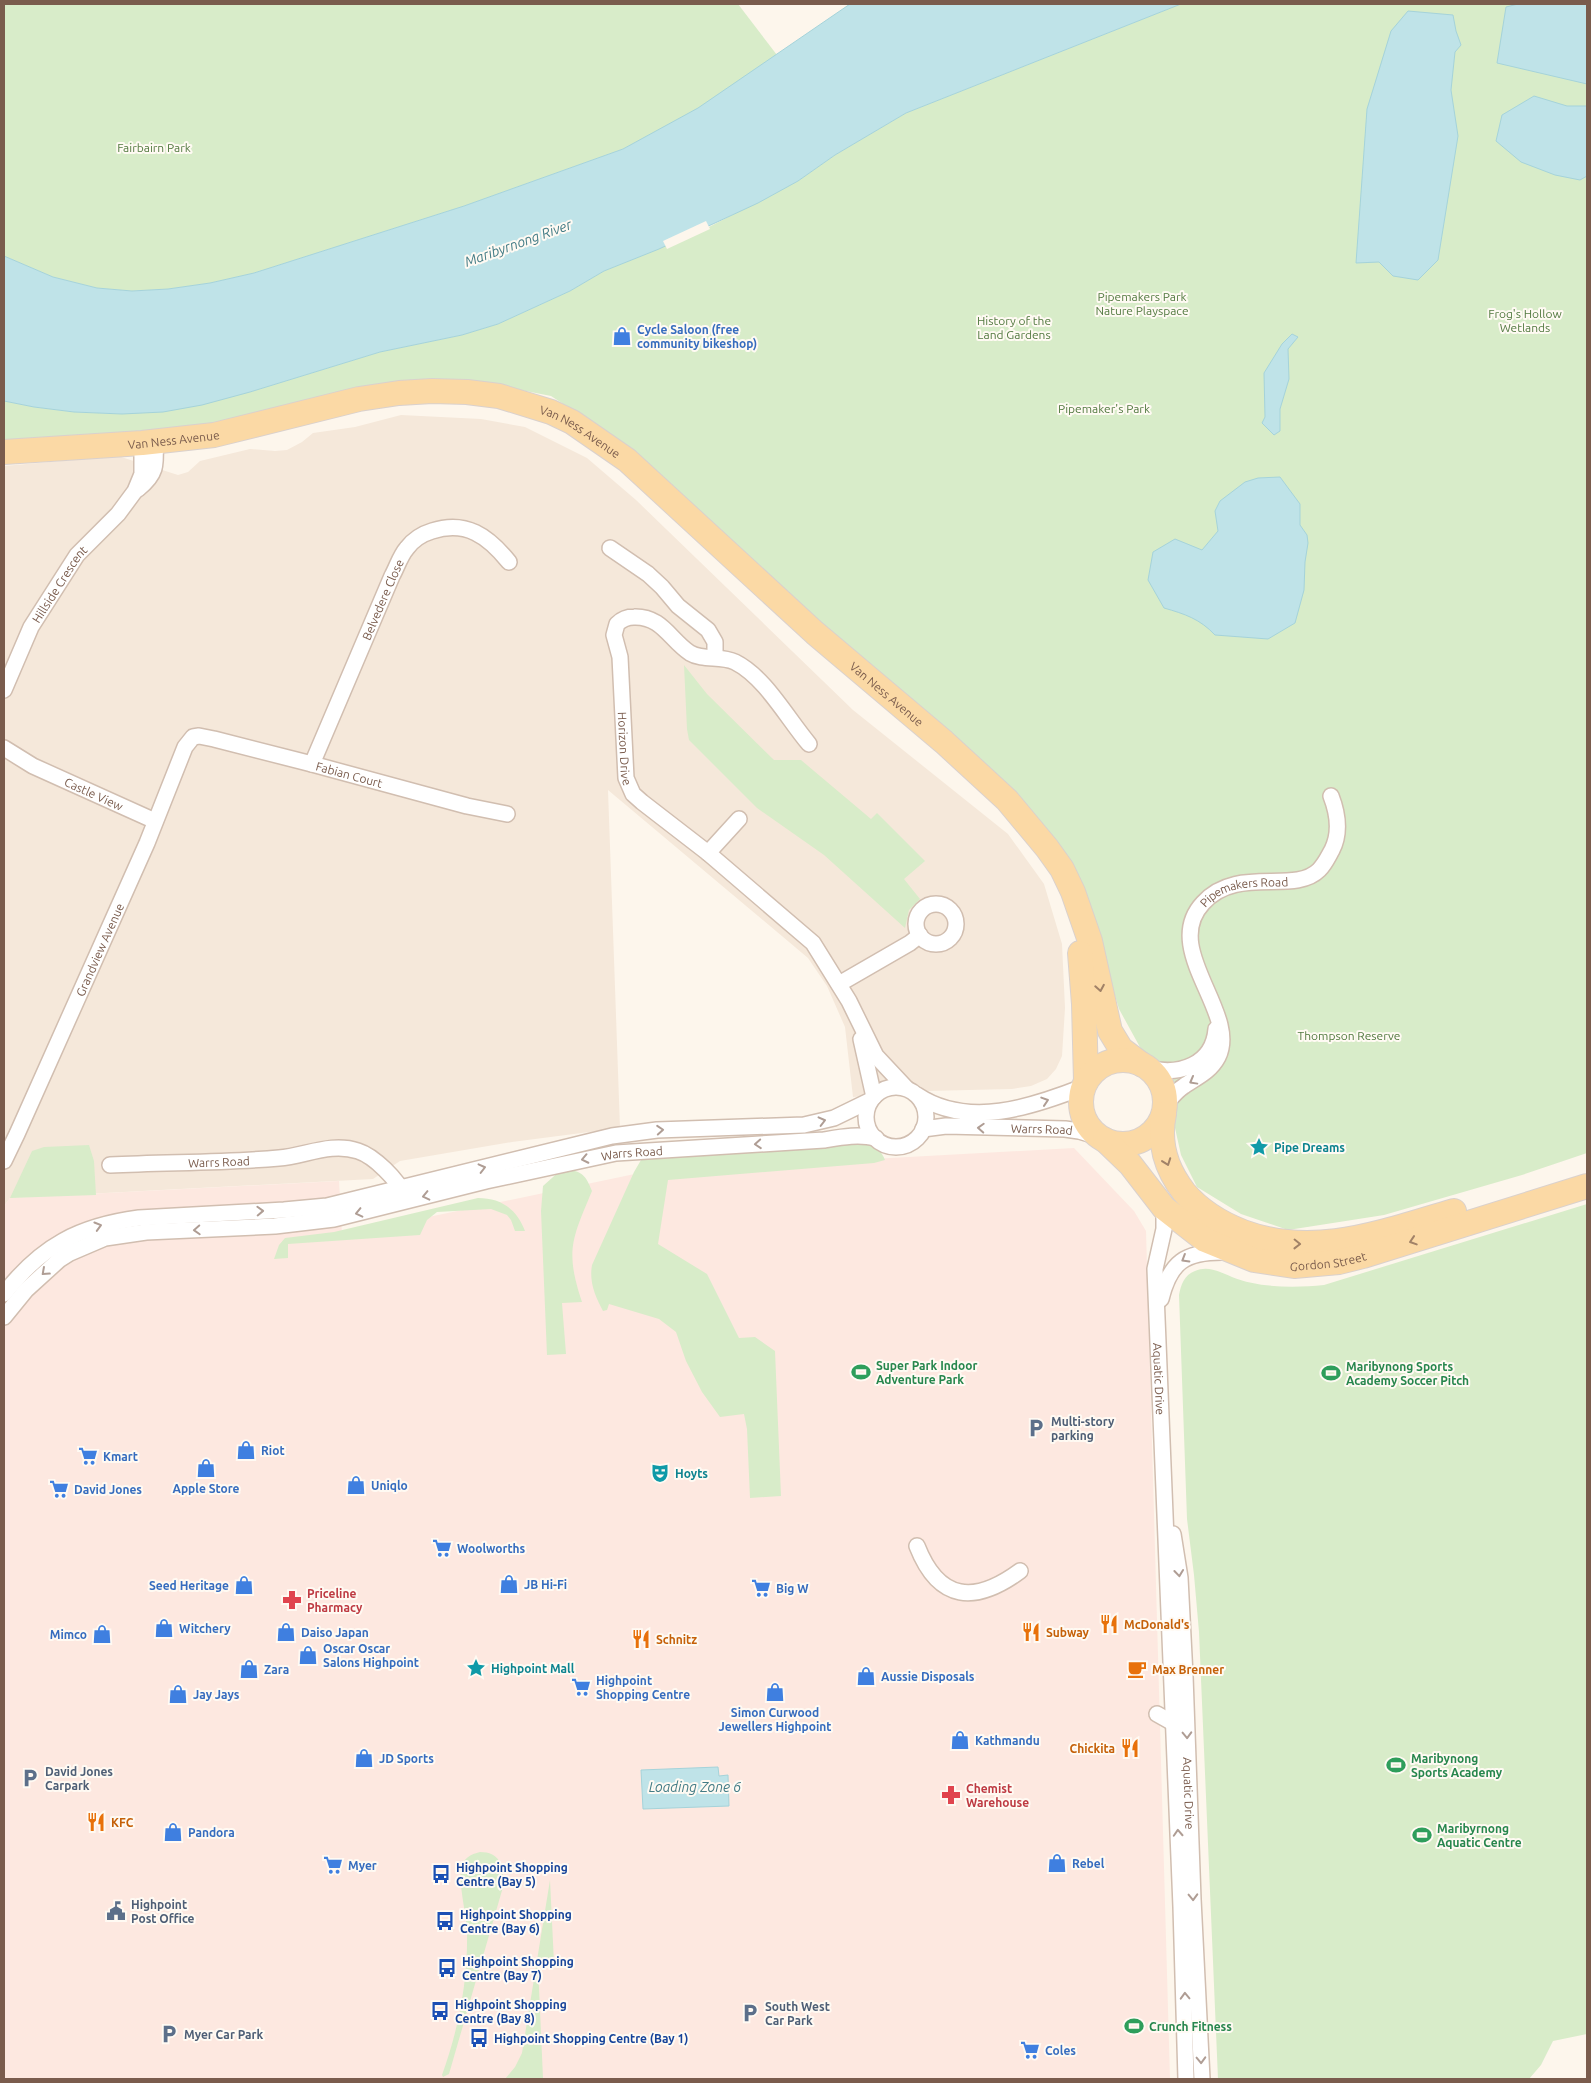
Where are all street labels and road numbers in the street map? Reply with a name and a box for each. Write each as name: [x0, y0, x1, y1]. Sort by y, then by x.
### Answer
street label: Van Ness Avenue: [538, 402, 623, 460]
street label: Van Ness Avenue: [127, 427, 221, 450]
street label: Hillside Crescent: [29, 543, 89, 625]
street label: Belvedere Close: [359, 557, 406, 642]
street label: Van Ness Avenue: [848, 659, 926, 728]
street label: Horizon Drive: [616, 712, 635, 787]
street label: Fabian Court: [315, 759, 384, 789]
street label: Castle View: [63, 775, 126, 813]
street label: Pipemakers Road: [1197, 875, 1289, 909]
street label: Grandview Avenue: [73, 901, 126, 998]
street label: Warrs Road: [1011, 1121, 1074, 1137]
street label: Warrs Road: [600, 1144, 663, 1163]
street label: Warrs Road: [188, 1154, 250, 1169]
street label: Gordon Street: [1289, 1249, 1368, 1273]
street label: Aquatic Drive: [1152, 1343, 1167, 1415]
street label: Aquatic Drive: [1181, 1757, 1197, 1830]

